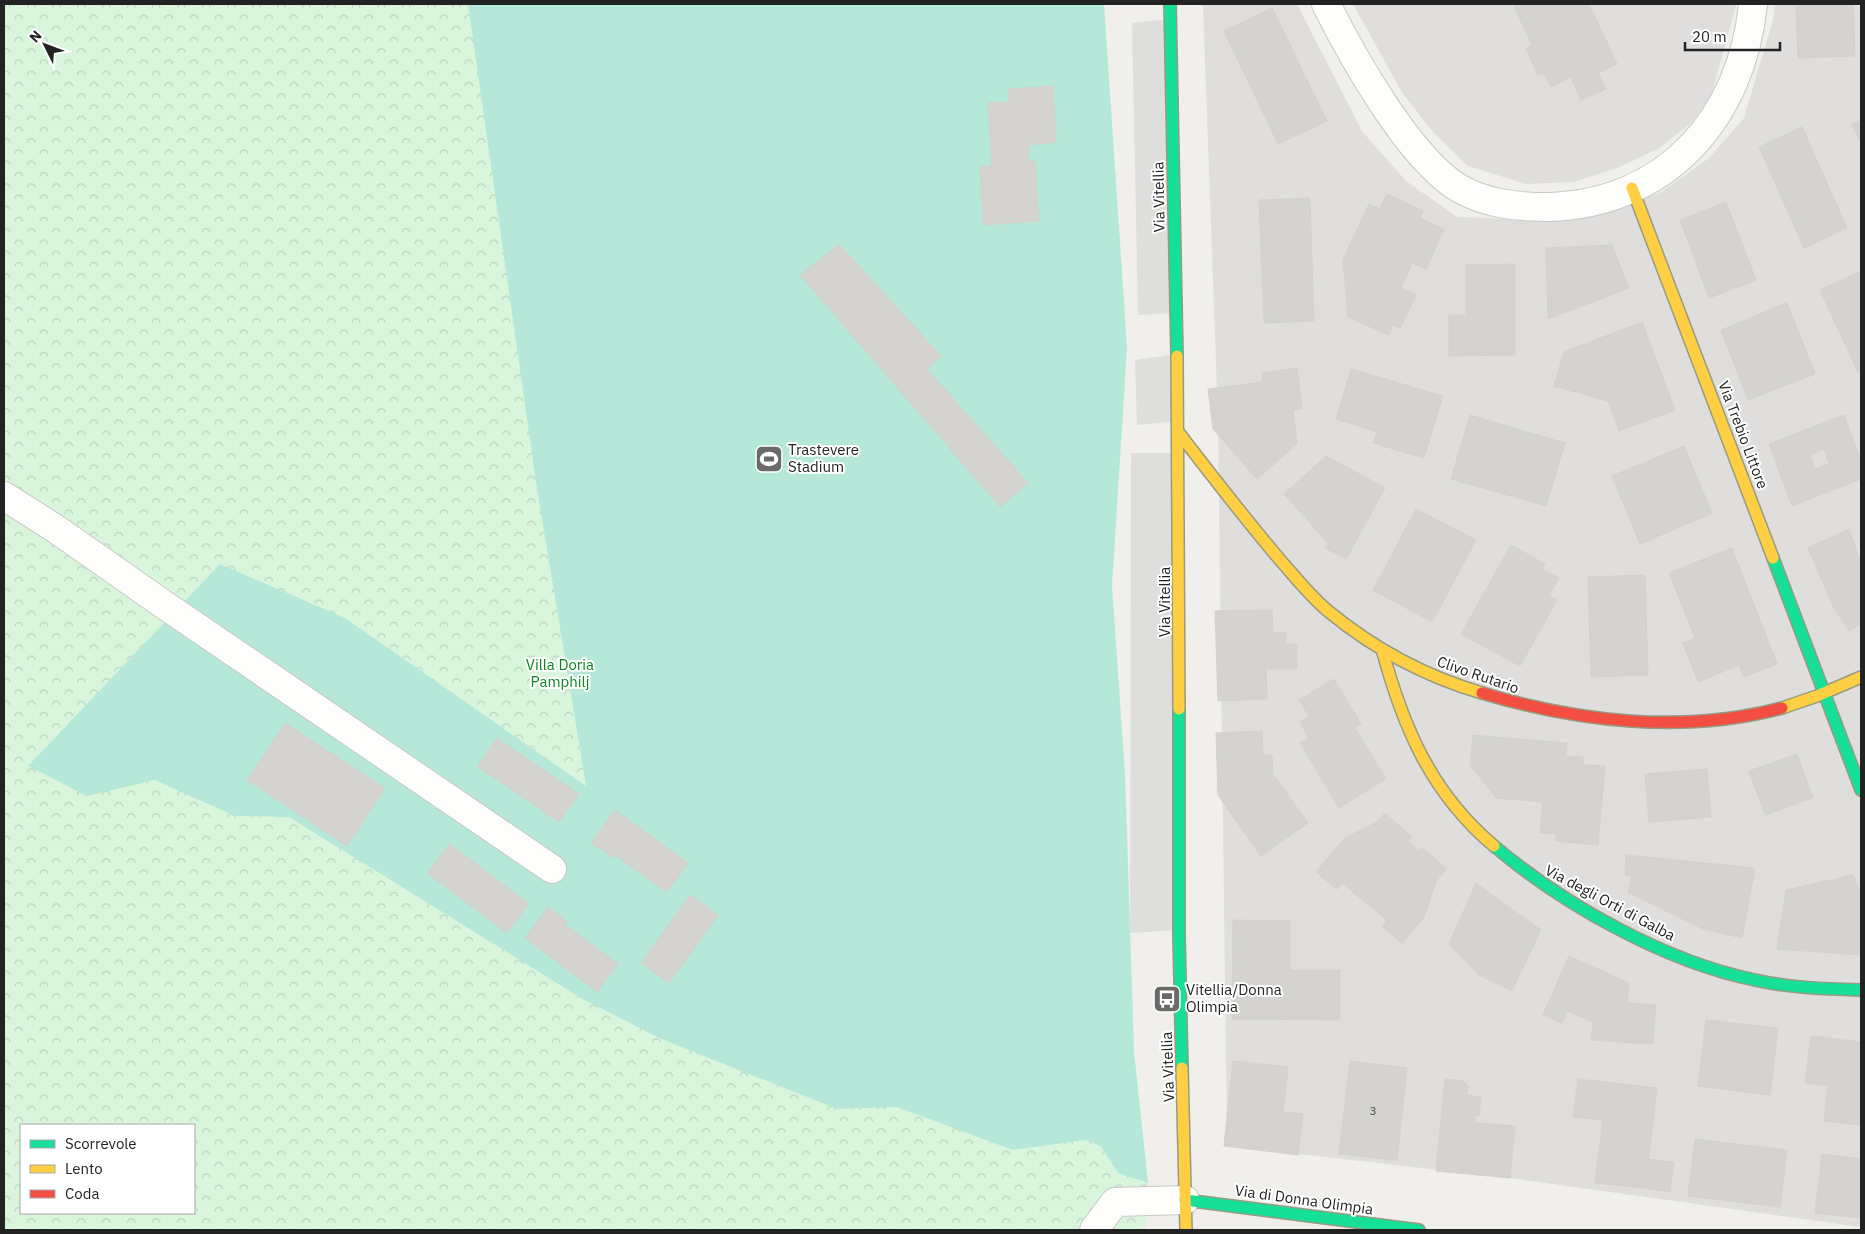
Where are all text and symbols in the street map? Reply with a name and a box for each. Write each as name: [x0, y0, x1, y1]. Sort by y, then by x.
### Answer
north arrow: [20, 20, 70, 70]
scale bar: [1685, 20, 1780, 52]
text: N: [25, 27, 45, 46]
text: 20 m: [1692, 27, 1727, 46]
street label: Via Vitellia: [1148, 162, 1169, 232]
street label: Via Trebio Littore: [1714, 378, 1773, 491]
place label: Trastevere Stadium: [788, 440, 859, 476]
sports icon: Trastevere Stadium: [754, 444, 784, 474]
street label: Via Vitellia: [1155, 567, 1174, 637]
street label: Clivo Rutario: [1435, 652, 1522, 697]
park label: Villa Doria Pamphilj: [526, 655, 594, 691]
street label: Via degli Orti di Galba: [1542, 860, 1679, 945]
place label: Vitellia/Donna Olimpia: [1186, 980, 1282, 1016]
bus stop icon: Vitellia/Donna Olimpia: [1152, 984, 1182, 1014]
street label: Via Vitellia: [1157, 1031, 1178, 1103]
house number: 3: [1369, 1103, 1377, 1118]
legend: [20, 1124, 195, 1214]
text: Scorrevole: [65, 1134, 137, 1153]
text: Lento: [65, 1159, 103, 1178]
street label: Via di Donna Olimpia: [1234, 1180, 1374, 1219]
text: Coda: [65, 1184, 99, 1203]

